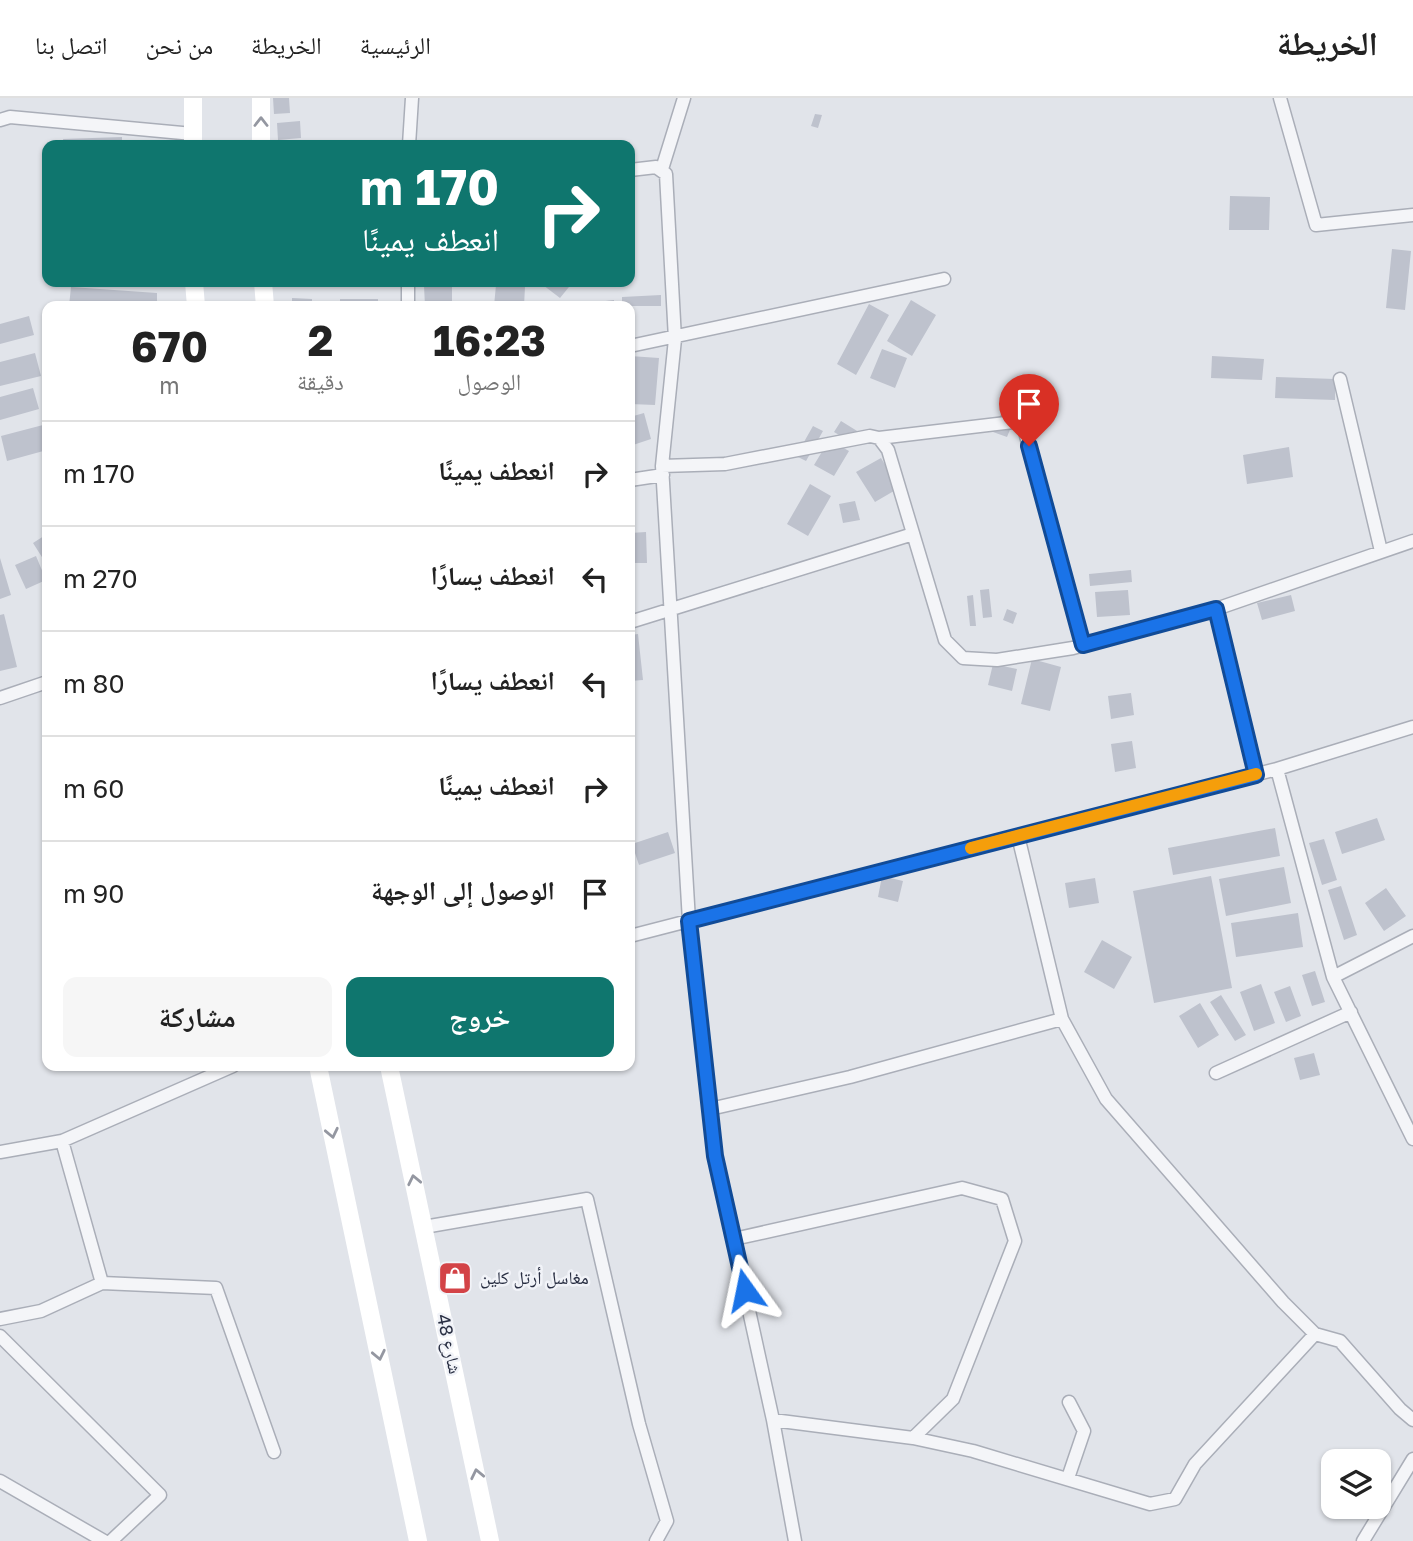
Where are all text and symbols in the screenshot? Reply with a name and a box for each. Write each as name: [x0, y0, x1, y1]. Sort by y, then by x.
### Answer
text: الخريطة: [1277, 23, 1378, 62]
text: اتصل بنا: [35, 30, 107, 59]
text: من نحن: [145, 30, 213, 59]
text: الخريطة: [251, 30, 322, 59]
text: الرئيسية: [360, 30, 431, 59]
one-way arrow: [253, 116, 269, 126]
text: 170 m: [360, 157, 499, 216]
icon: right: [523, 168, 614, 259]
text: انعطف يمينًا: [362, 220, 499, 258]
text: 2: [308, 315, 333, 365]
text: 16:23: [433, 315, 546, 365]
text: 670: [131, 321, 208, 371]
text: دقيقة: [297, 367, 344, 395]
text: الوصول: [458, 367, 521, 395]
text: m: [159, 371, 180, 399]
pin: [999, 374, 1059, 446]
icon: arrive: [1010, 385, 1048, 423]
text: انعطف يمينًا: [438, 455, 555, 486]
icon: right: [576, 455, 614, 493]
text: 170 m: [63, 458, 135, 489]
text: انعطف يسارًا: [431, 560, 555, 591]
icon: left: [576, 560, 614, 598]
text: 270 m: [63, 563, 138, 594]
text: انعطف يسارًا: [431, 665, 555, 696]
icon: left: [576, 665, 614, 703]
text: 80 m: [63, 668, 125, 699]
text: انعطف يمينًا: [438, 770, 555, 801]
icon: right: [576, 770, 614, 808]
text: 60 m: [63, 773, 124, 804]
text: الوصول إلى الوجهة: [371, 875, 555, 906]
icon: arrive: [576, 875, 614, 913]
text: 90 m: [63, 878, 124, 909]
button: مشاركة: [63, 977, 332, 1057]
button: خروج: [346, 977, 614, 1057]
one-way arrow: [324, 1127, 339, 1139]
one-way arrow: [408, 1174, 422, 1186]
position arrow: [708, 1253, 782, 1327]
shop icon: مغاسل أرتل كلين: [436, 1259, 474, 1297]
place label: مغاسل أرتل كلين: [480, 1266, 589, 1289]
street label: شارع 48: [432, 1312, 467, 1376]
one-way arrow: [371, 1349, 386, 1361]
map controls: [1321, 1449, 1391, 1519]
button: layers: [1321, 1449, 1391, 1519]
one-way arrow: [470, 1468, 485, 1480]

